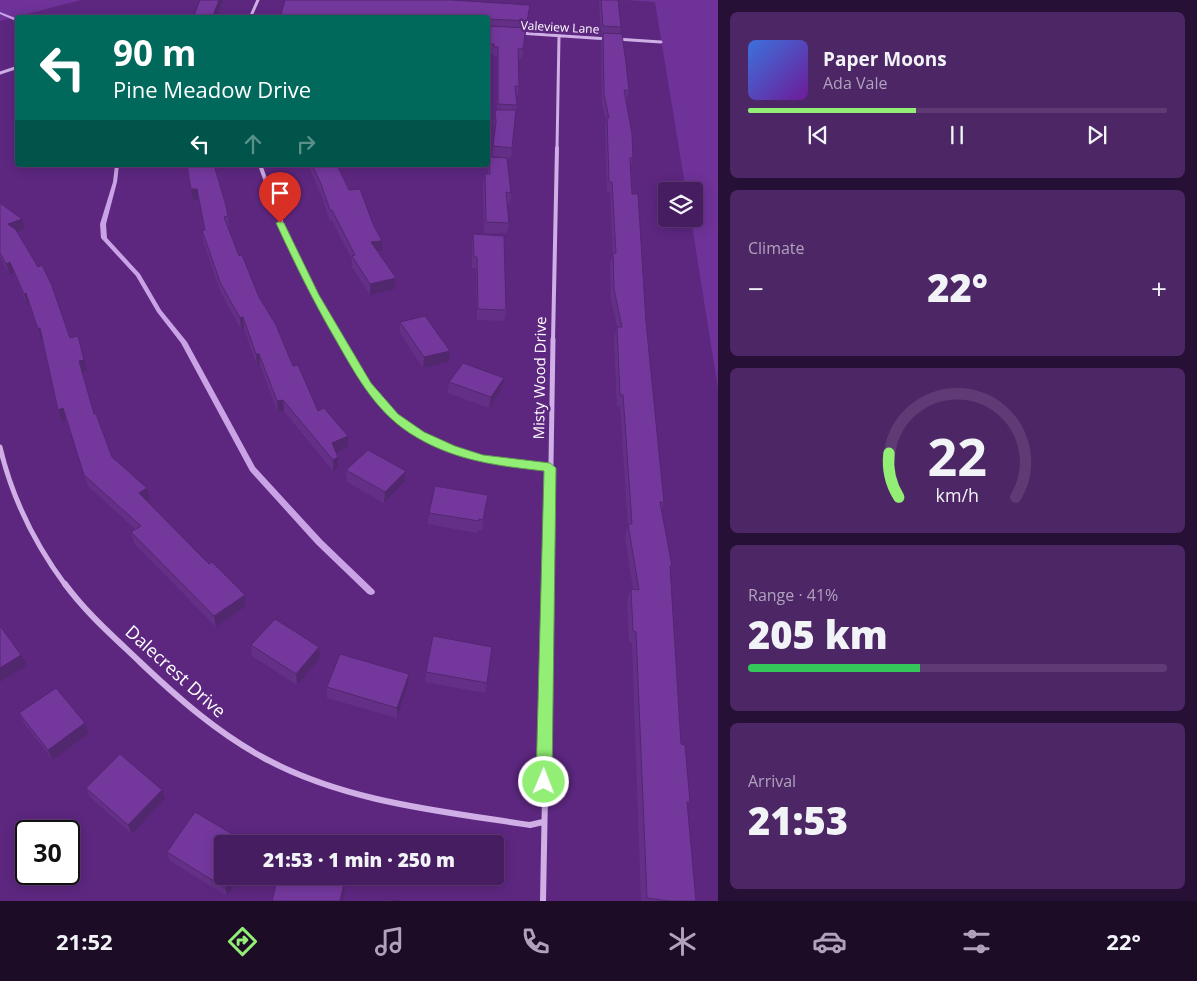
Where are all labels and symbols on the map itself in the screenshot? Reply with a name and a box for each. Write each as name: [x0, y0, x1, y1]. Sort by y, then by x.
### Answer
street label: Valeview Lane: [520, 16, 600, 38]
pin: [259, 172, 301, 223]
street label: Misty Wood Drive: [528, 316, 550, 440]
street label: Dalecrest Drive: [121, 619, 231, 723]
position arrow: [517, 755, 569, 807]
speed limit sign: 30: [15, 820, 80, 885]

